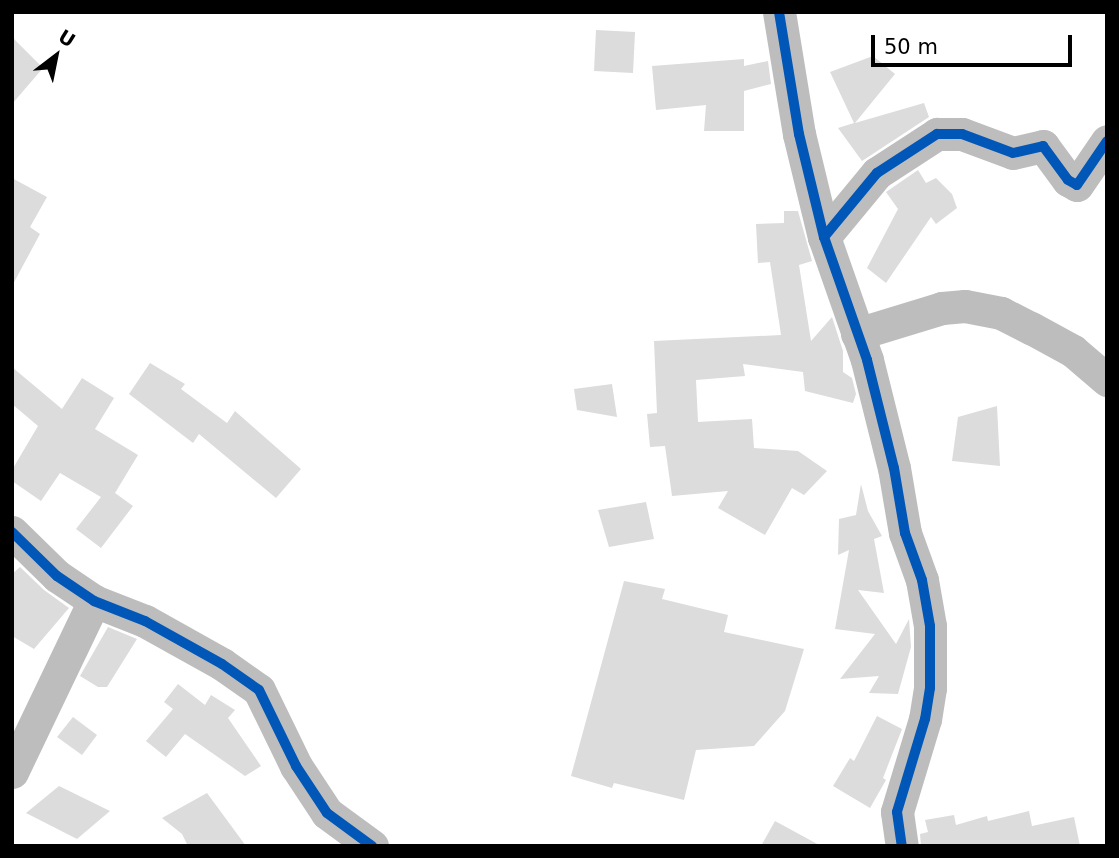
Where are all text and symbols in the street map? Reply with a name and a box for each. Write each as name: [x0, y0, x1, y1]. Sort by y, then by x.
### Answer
north arrow: [21, 21, 91, 91]
scale bar: [874, 21, 1075, 65]
text: U: [55, 25, 80, 52]
text: 50 m: [884, 35, 938, 59]

